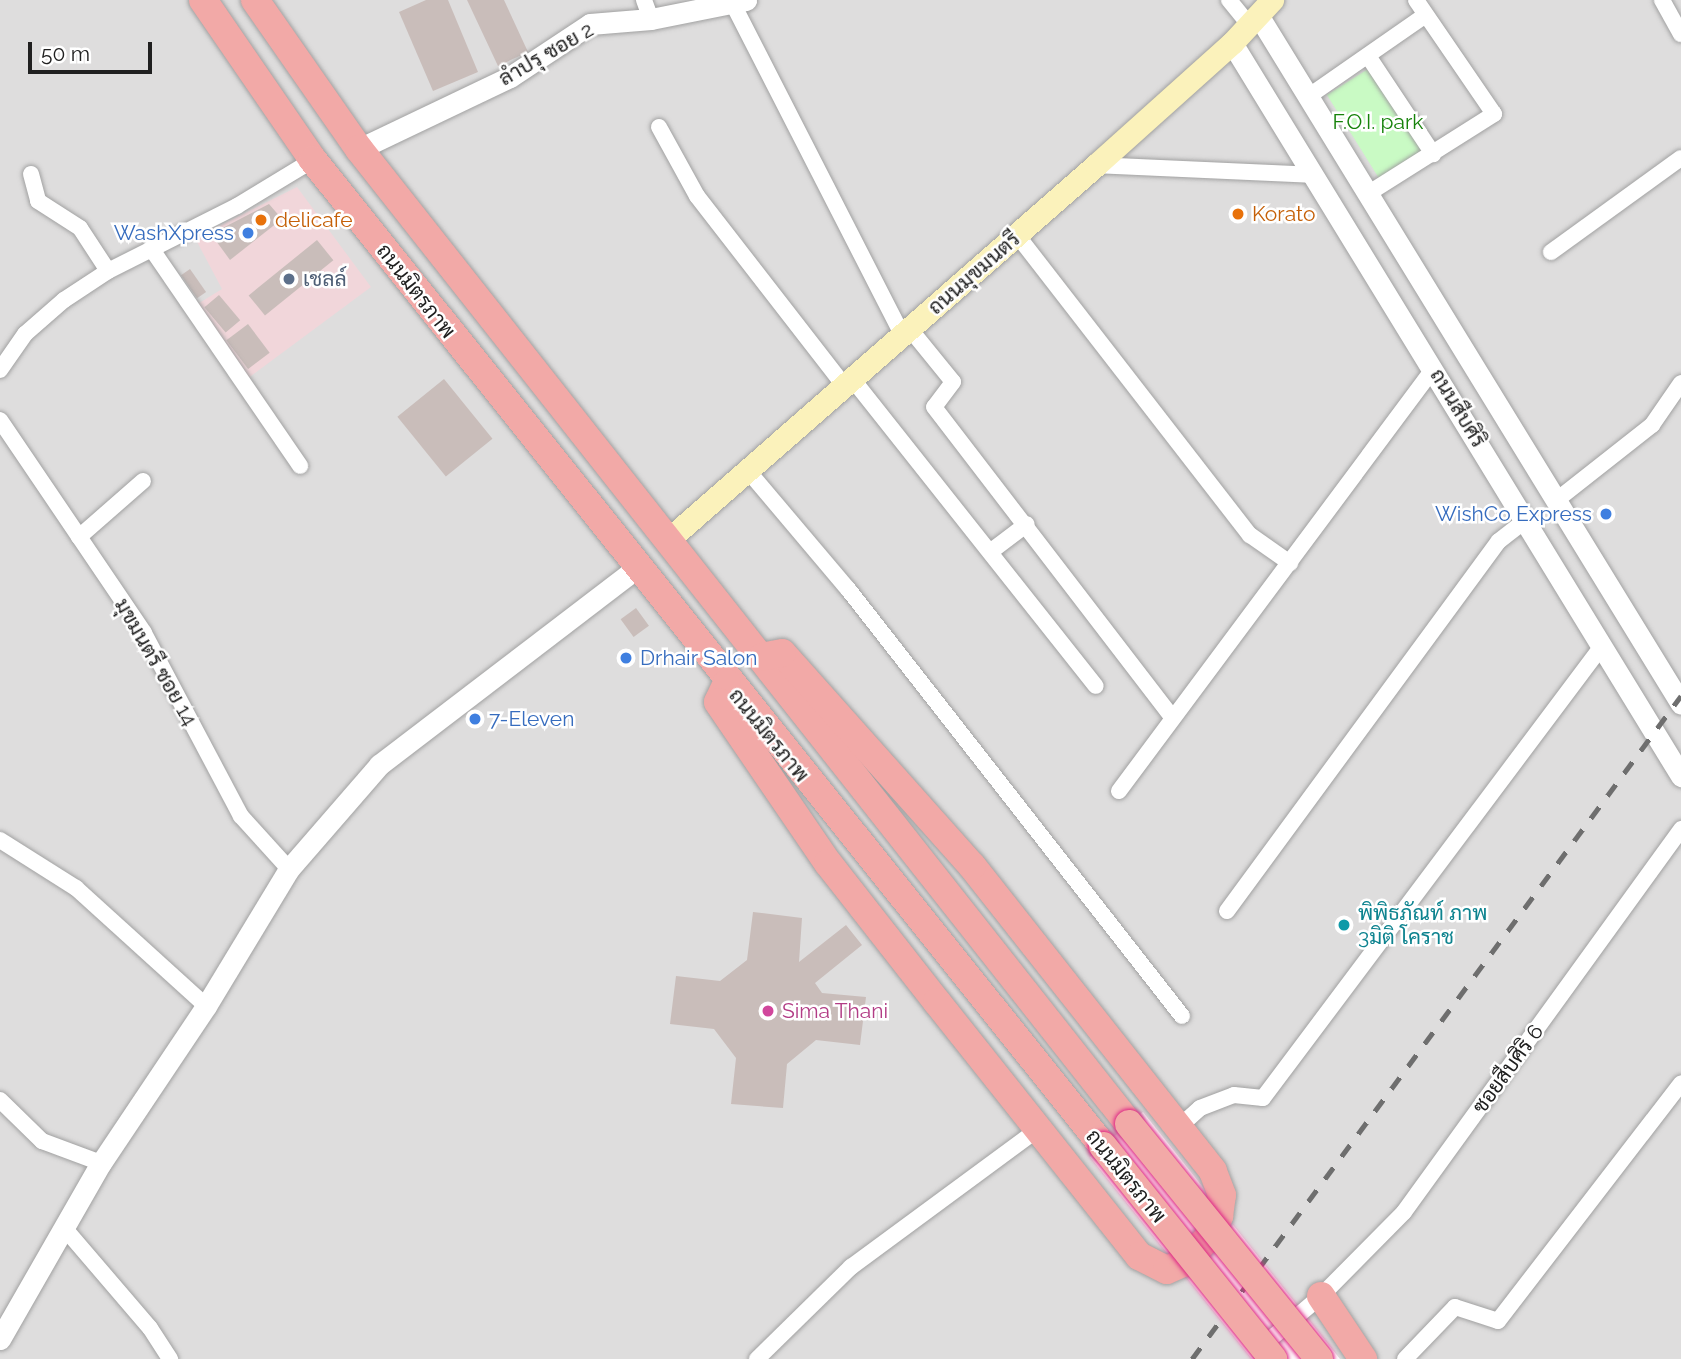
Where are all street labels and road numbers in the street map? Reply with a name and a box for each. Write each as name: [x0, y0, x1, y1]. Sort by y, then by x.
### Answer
street label: ลำปรุ ซอย 2: [494, 17, 598, 91]
street label: ถนนมุขมนตรี: [923, 226, 1025, 320]
street label: ถนนมิตรภาพ: [371, 239, 461, 343]
street label: ถนนสืบศิริ: [1425, 364, 1491, 452]
street label: มุขมนตรี ซอย 14: [109, 594, 203, 730]
street label: ถนนมิตรภาพ: [724, 683, 814, 787]
street label: ซอยสืบศิริ 6: [1467, 1020, 1549, 1118]
street label: ถนนมิตรภาพ: [1081, 1124, 1171, 1228]

